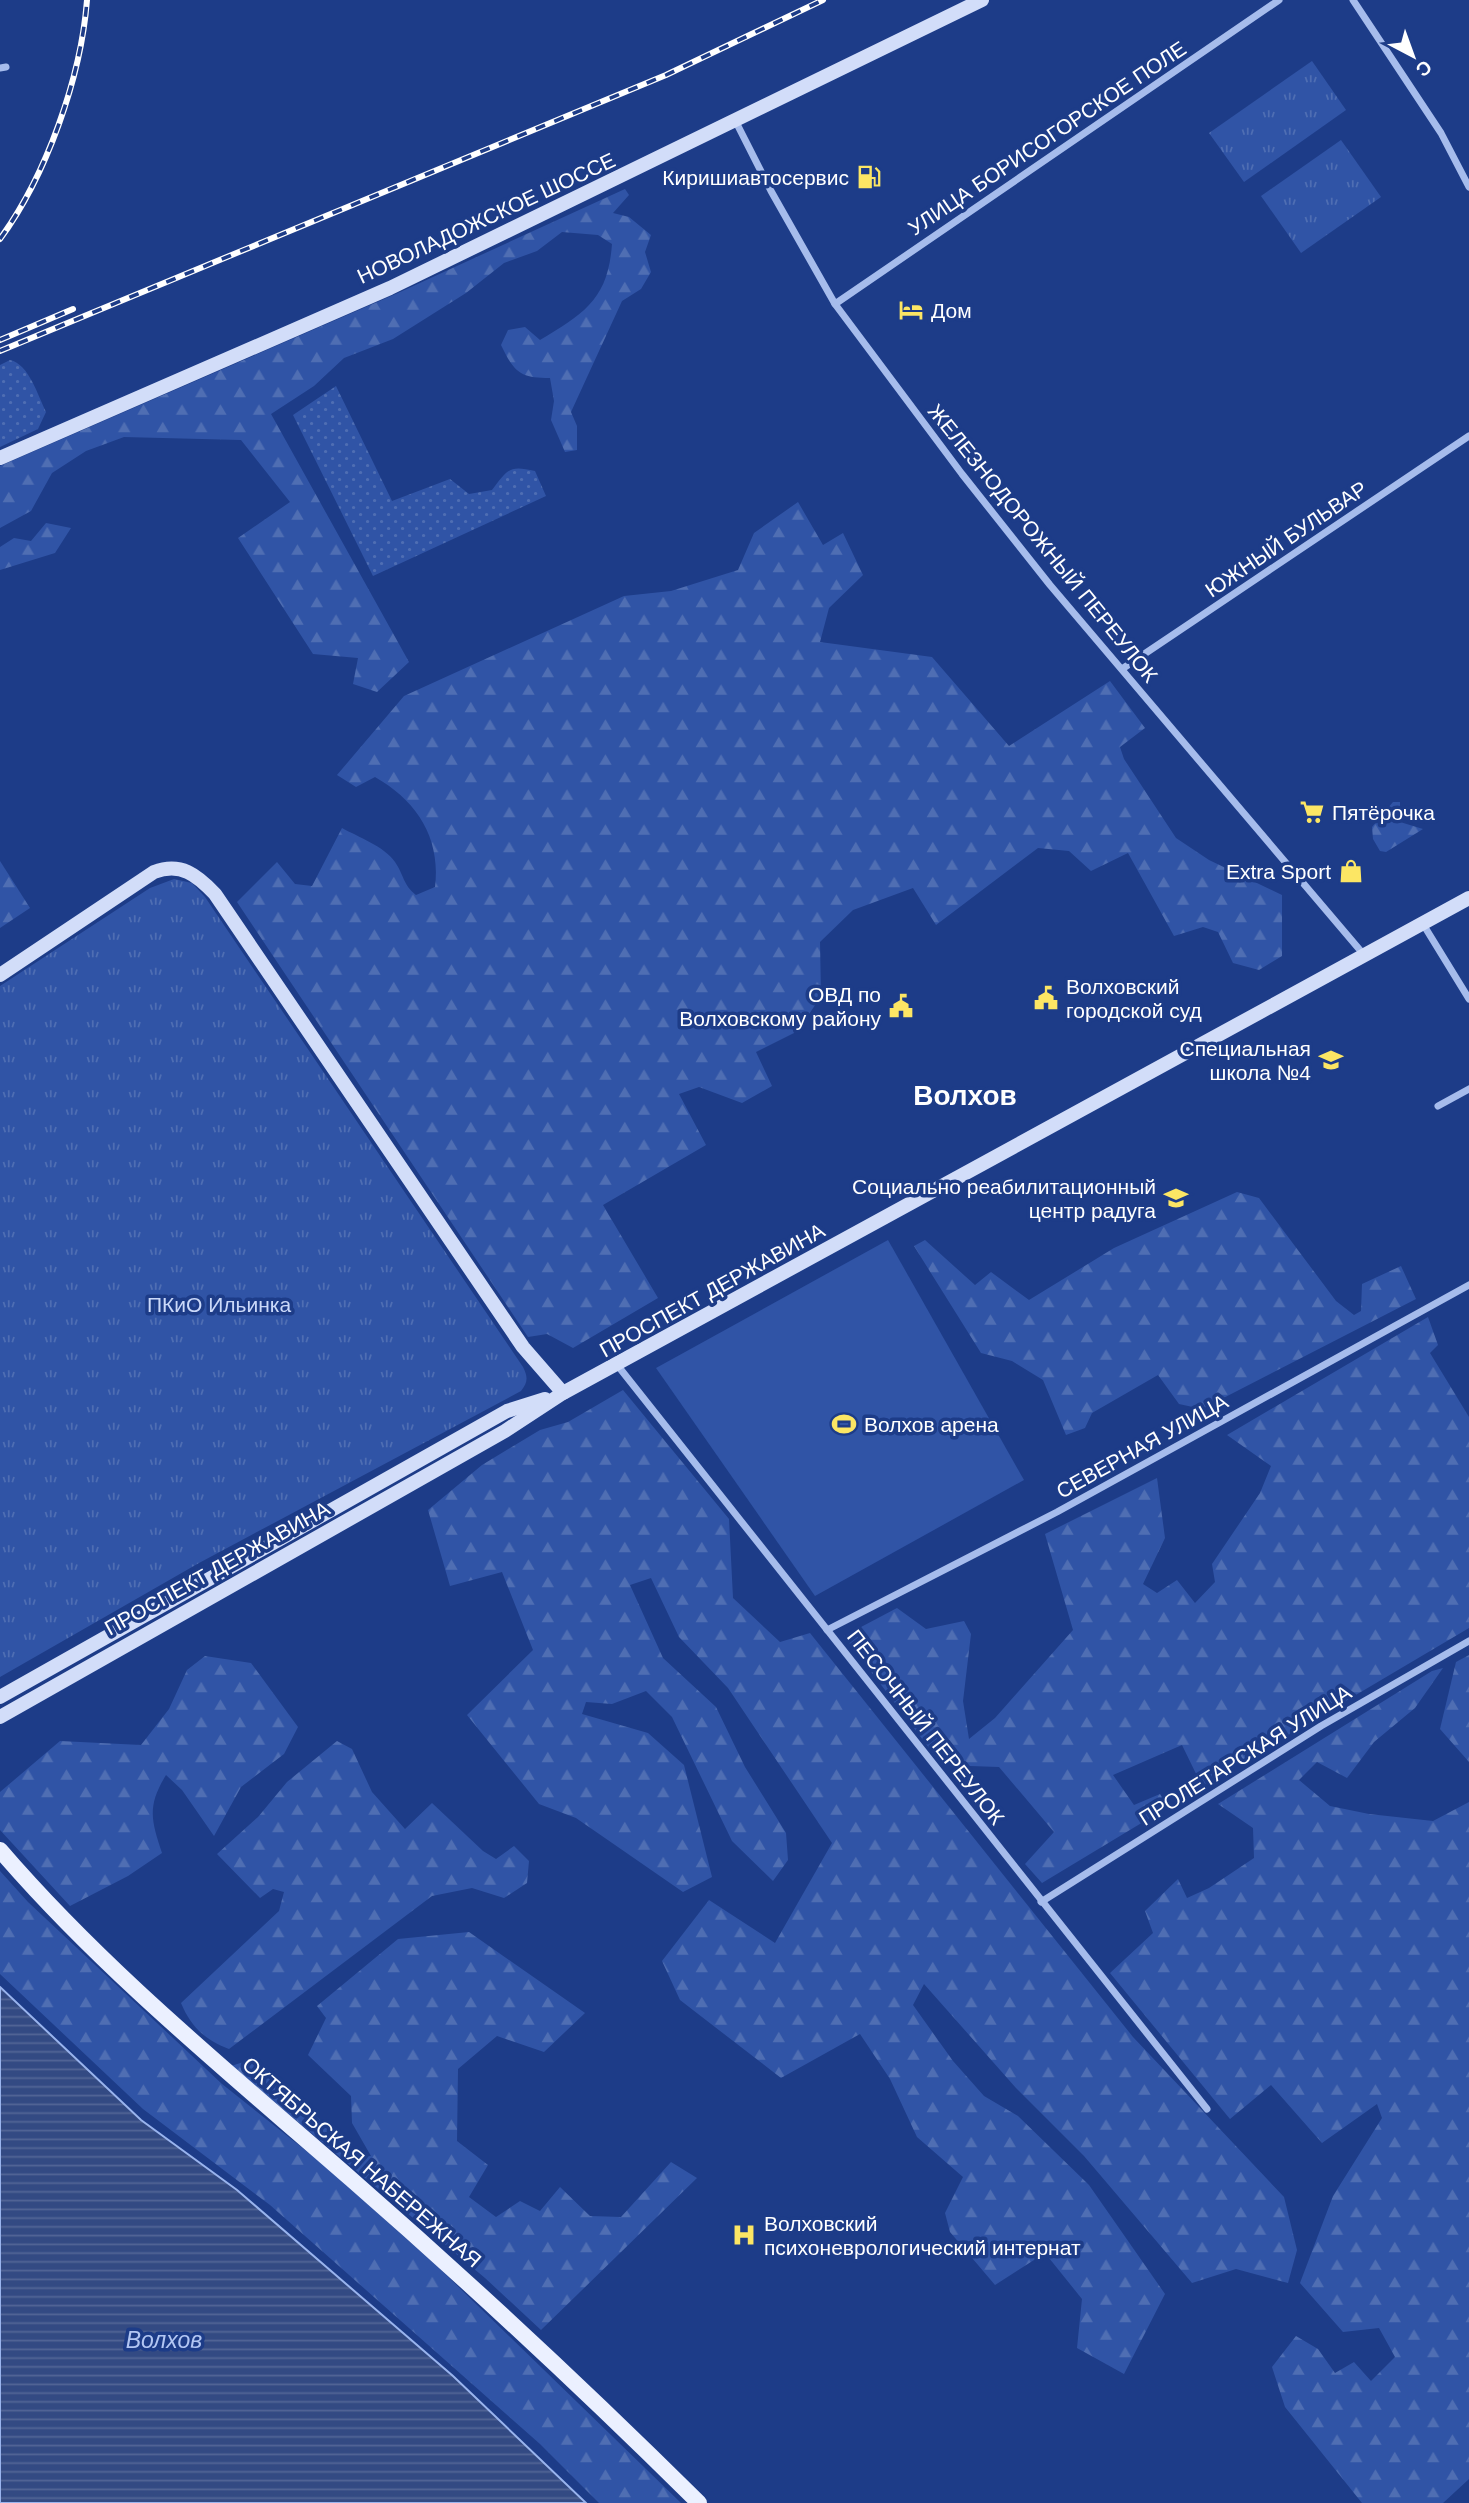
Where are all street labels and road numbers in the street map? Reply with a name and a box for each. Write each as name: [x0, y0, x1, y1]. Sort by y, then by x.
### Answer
street label: УЛИЦА БОРИСОГОРСКОЕ ПОЛЕ: [904, 36, 1190, 240]
street label: НОВОЛАДОЖСКОЕ ШОССЕ: [353, 148, 619, 288]
street label: ЖЕЛЕЗНОДОРОЖНЫЙ ПЕРЕУЛОК: [924, 400, 1163, 687]
street label: ЮЖНЫЙ БУЛЬВАР: [1201, 476, 1371, 602]
street label: ПРОСПЕКТ ДЕРЖАВИНА: [595, 1218, 829, 1362]
street label: СЕВЕРНАЯ УЛИЦА: [1052, 1389, 1232, 1503]
street label: ПРОСПЕКТ ДЕРЖАВИНА: [100, 1496, 334, 1640]
street label: ПЕСОЧНЫЙ ПЕРЕУЛОК: [843, 1625, 1010, 1829]
street label: ПРОЛЕТАРСКАЯ УЛИЦА: [1135, 1680, 1355, 1830]
street label: ОКТЯБРЬСКАЯ НАБЕРЕЖНАЯ: [238, 2052, 486, 2272]

